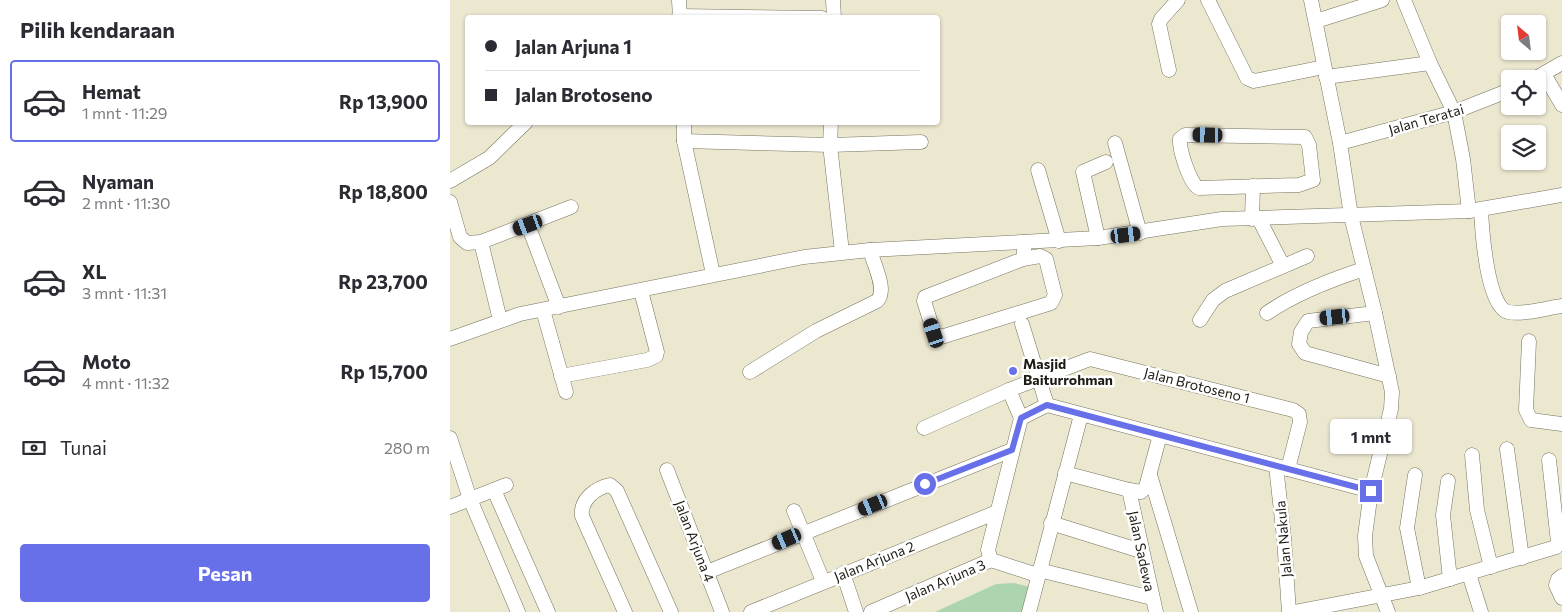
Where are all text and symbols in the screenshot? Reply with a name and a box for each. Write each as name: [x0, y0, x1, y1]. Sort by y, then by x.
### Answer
north arrow: [1501, 15, 1546, 60]
map controls: [1501, 15, 1546, 170]
text: Pilih kendaraan: [20, 16, 175, 43]
text: Jalan Arjuna 1: [515, 35, 632, 58]
button: locate: [1501, 70, 1546, 115]
icon: car: [22, 79, 67, 124]
text: Hemat: [82, 80, 141, 103]
text: Jalan Brotoseno: [515, 83, 653, 106]
text: Rp 13,900: [339, 90, 428, 113]
street label: Jalan Teratai: [1386, 100, 1466, 138]
text: 1 mnt · 11:29: [82, 103, 168, 122]
button: layers: [1501, 125, 1546, 170]
car: [1192, 127, 1223, 143]
icon: car: [22, 169, 67, 214]
text: Nyaman: [82, 170, 154, 193]
text: Rp 18,800: [338, 180, 428, 203]
text: 2 mnt · 11:30: [82, 193, 171, 212]
car: [511, 213, 544, 237]
car: [1110, 226, 1141, 244]
icon: car: [22, 259, 67, 304]
text: XL: [82, 260, 107, 283]
text: Rp 23,700: [338, 270, 428, 293]
text: 3 mnt · 11:31: [82, 283, 167, 302]
car: [1319, 308, 1350, 326]
car: [922, 316, 945, 350]
icon: car: [22, 349, 67, 394]
text: Moto: [82, 350, 131, 373]
place label: Masjid Baiturrohman: [1023, 355, 1113, 388]
text: Rp 15,700: [340, 360, 428, 383]
street label: Jalan Brotoseno 1: [1142, 364, 1252, 406]
marker: Masjid Baiturrohman: [1007, 365, 1019, 377]
text: 4 mnt · 11:32: [82, 373, 170, 392]
callout: 1 mnt: [1330, 418, 1412, 454]
text: 1 mnt: [1351, 427, 1391, 446]
icon: cash: [20, 434, 48, 462]
text: Tunai: [60, 436, 107, 459]
text: 280 m: [384, 438, 430, 457]
route start: [914, 473, 936, 495]
route end: [1360, 480, 1382, 502]
car: [856, 492, 889, 518]
street label: Jalan Arjuna 4: [672, 498, 719, 585]
street label: Jalan Nakula: [1271, 500, 1295, 578]
street label: Jalan Sadewa: [1125, 509, 1159, 593]
car: [770, 526, 803, 552]
street label: Jalan Arjuna 2: [831, 537, 917, 585]
button: Pesan: [20, 544, 430, 602]
street label: Jalan Arjuna 3: [902, 555, 988, 605]

